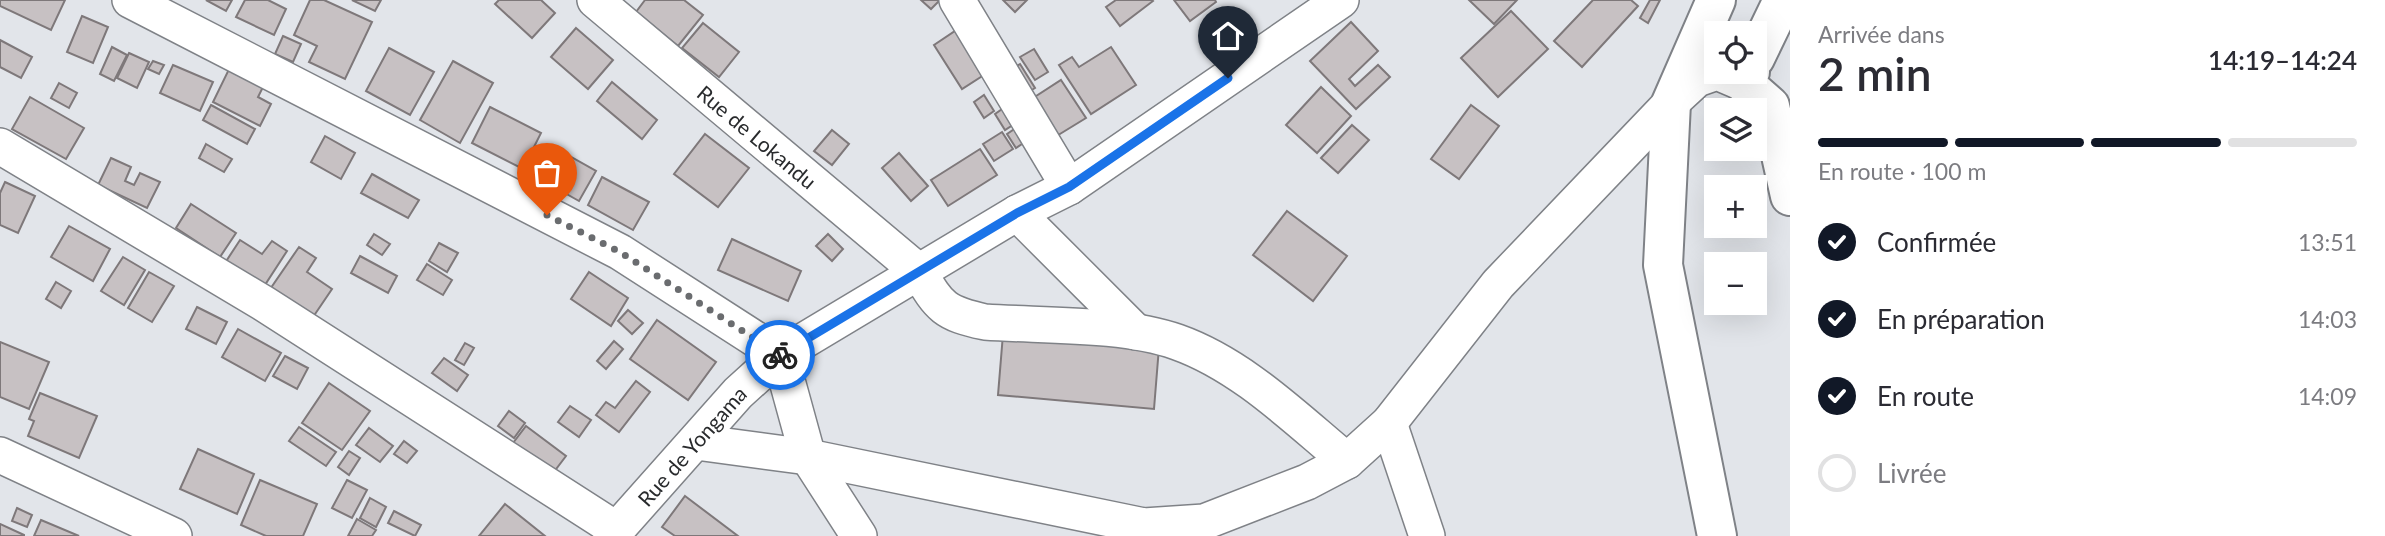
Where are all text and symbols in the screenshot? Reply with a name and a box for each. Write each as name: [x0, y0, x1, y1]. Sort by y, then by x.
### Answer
pin: [1198, 6, 1258, 78]
icon: home: [1209, 17, 1247, 55]
text: Arrivée dans: [1818, 20, 1945, 48]
map controls: [1704, 21, 1767, 315]
button: locate: [1704, 21, 1767, 84]
text: 14:19–14:24: [2208, 44, 2357, 76]
text: 2 min: [1818, 46, 1932, 101]
street label: Rue de Lokandu: [693, 79, 822, 193]
button: layers: [1704, 98, 1767, 161]
pin: [517, 143, 577, 215]
icon: bag: [528, 154, 566, 192]
text: En route · 100 m: [1818, 157, 1986, 185]
button: +: [1704, 175, 1767, 238]
icon: check: [1818, 223, 1856, 261]
text: Confirmée: [1877, 226, 1996, 258]
text: 13:51: [2298, 228, 2357, 256]
button: −: [1704, 252, 1767, 315]
icon: check: [1818, 300, 1856, 338]
text: En préparation: [1877, 303, 2045, 335]
text: 14:03: [2298, 305, 2357, 333]
courier: [745, 320, 815, 390]
icon: bike: [761, 336, 799, 374]
icon: check: [1818, 377, 1856, 415]
street label: Rue de Yongama: [632, 380, 751, 511]
text: En route: [1877, 380, 1974, 412]
text: 14:09: [2298, 382, 2357, 410]
text: Livrée: [1877, 457, 1946, 489]

